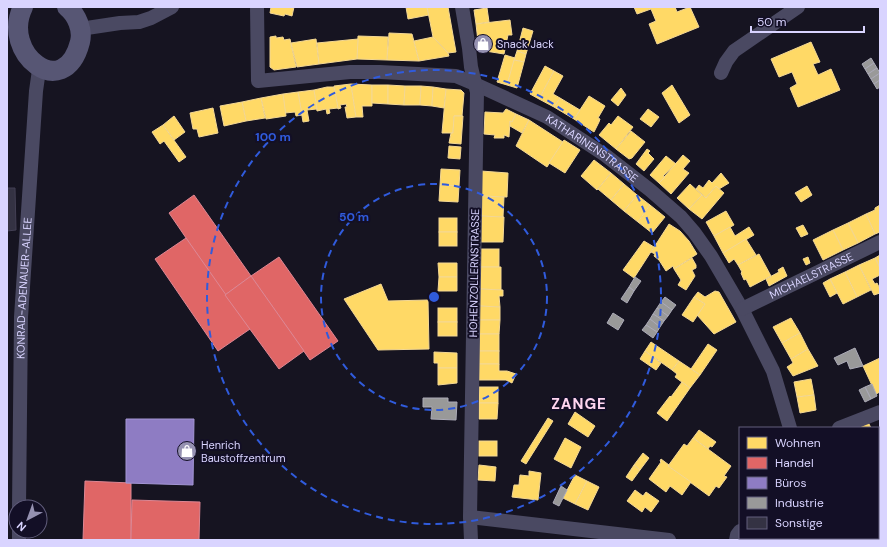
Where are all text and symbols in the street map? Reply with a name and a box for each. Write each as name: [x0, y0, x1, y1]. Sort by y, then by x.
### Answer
scale bar: [751, 8, 864, 34]
text: 50 m: [757, 14, 786, 30]
shop icon: Snack Jack: [472, 33, 494, 55]
place label: Snack Jack: [497, 37, 554, 51]
street label: KATHARINENSTRASSE: [543, 111, 641, 185]
text: 100 m: [255, 129, 291, 145]
text: 50 m: [339, 209, 369, 225]
street label: HOHENZOLLERNSTRASSE: [466, 209, 482, 337]
street label: KONRAD-ADENAUER-ALLEE: [14, 217, 35, 359]
street label: MICHAELSTRASSE: [767, 249, 855, 302]
centre of rings: [427, 290, 441, 304]
district label: ZANGE: [551, 394, 607, 414]
legend: [739, 427, 879, 539]
text: Wohnen: [775, 435, 821, 451]
place label: Henrich Baustoffzentrum: [201, 438, 286, 465]
shop icon: Henrich Baustoffzentrum: [176, 440, 198, 462]
text: Handel: [775, 455, 814, 471]
text: Büros: [775, 475, 806, 491]
text: Industrie: [775, 495, 824, 511]
north arrow: [8, 499, 48, 539]
text: Sonstige: [775, 515, 823, 531]
text: N: [14, 519, 29, 534]

